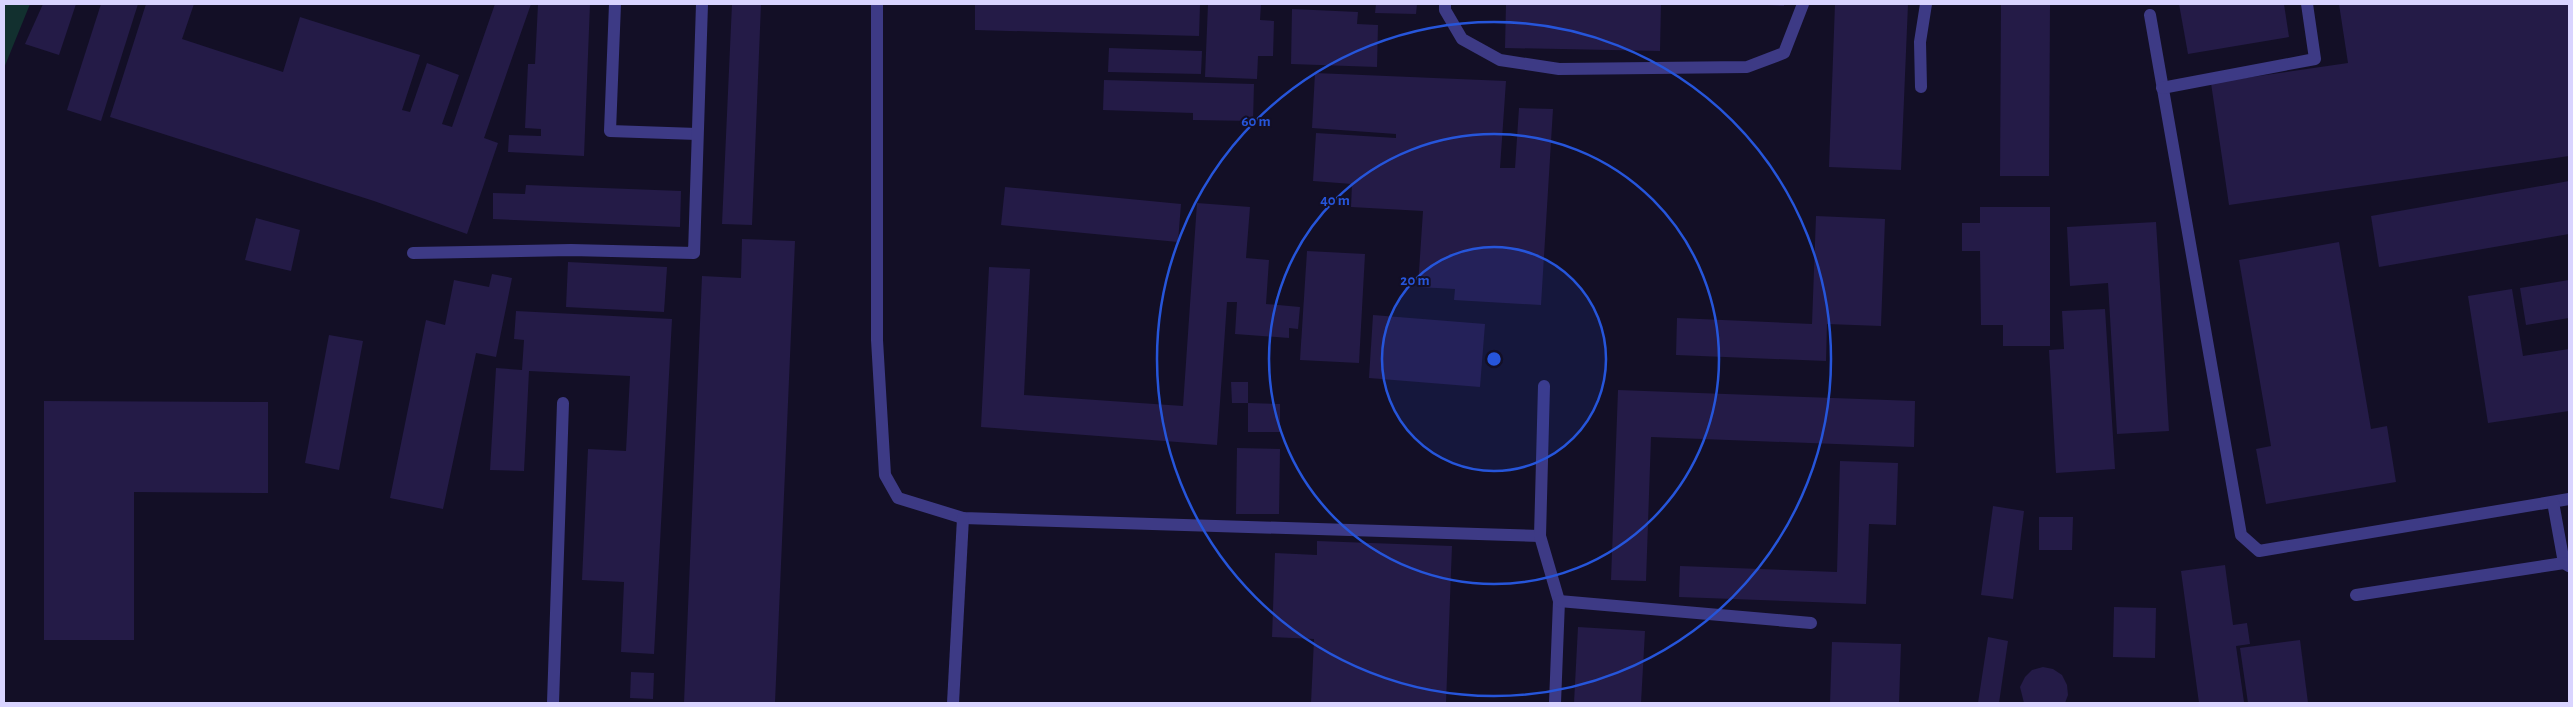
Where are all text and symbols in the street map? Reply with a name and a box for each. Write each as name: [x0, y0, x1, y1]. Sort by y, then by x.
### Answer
text: 60 m: [1241, 114, 1271, 129]
text: 40 m: [1320, 193, 1350, 208]
text: 20 m: [1400, 273, 1430, 288]
centre of rings: [1485, 350, 1503, 368]

